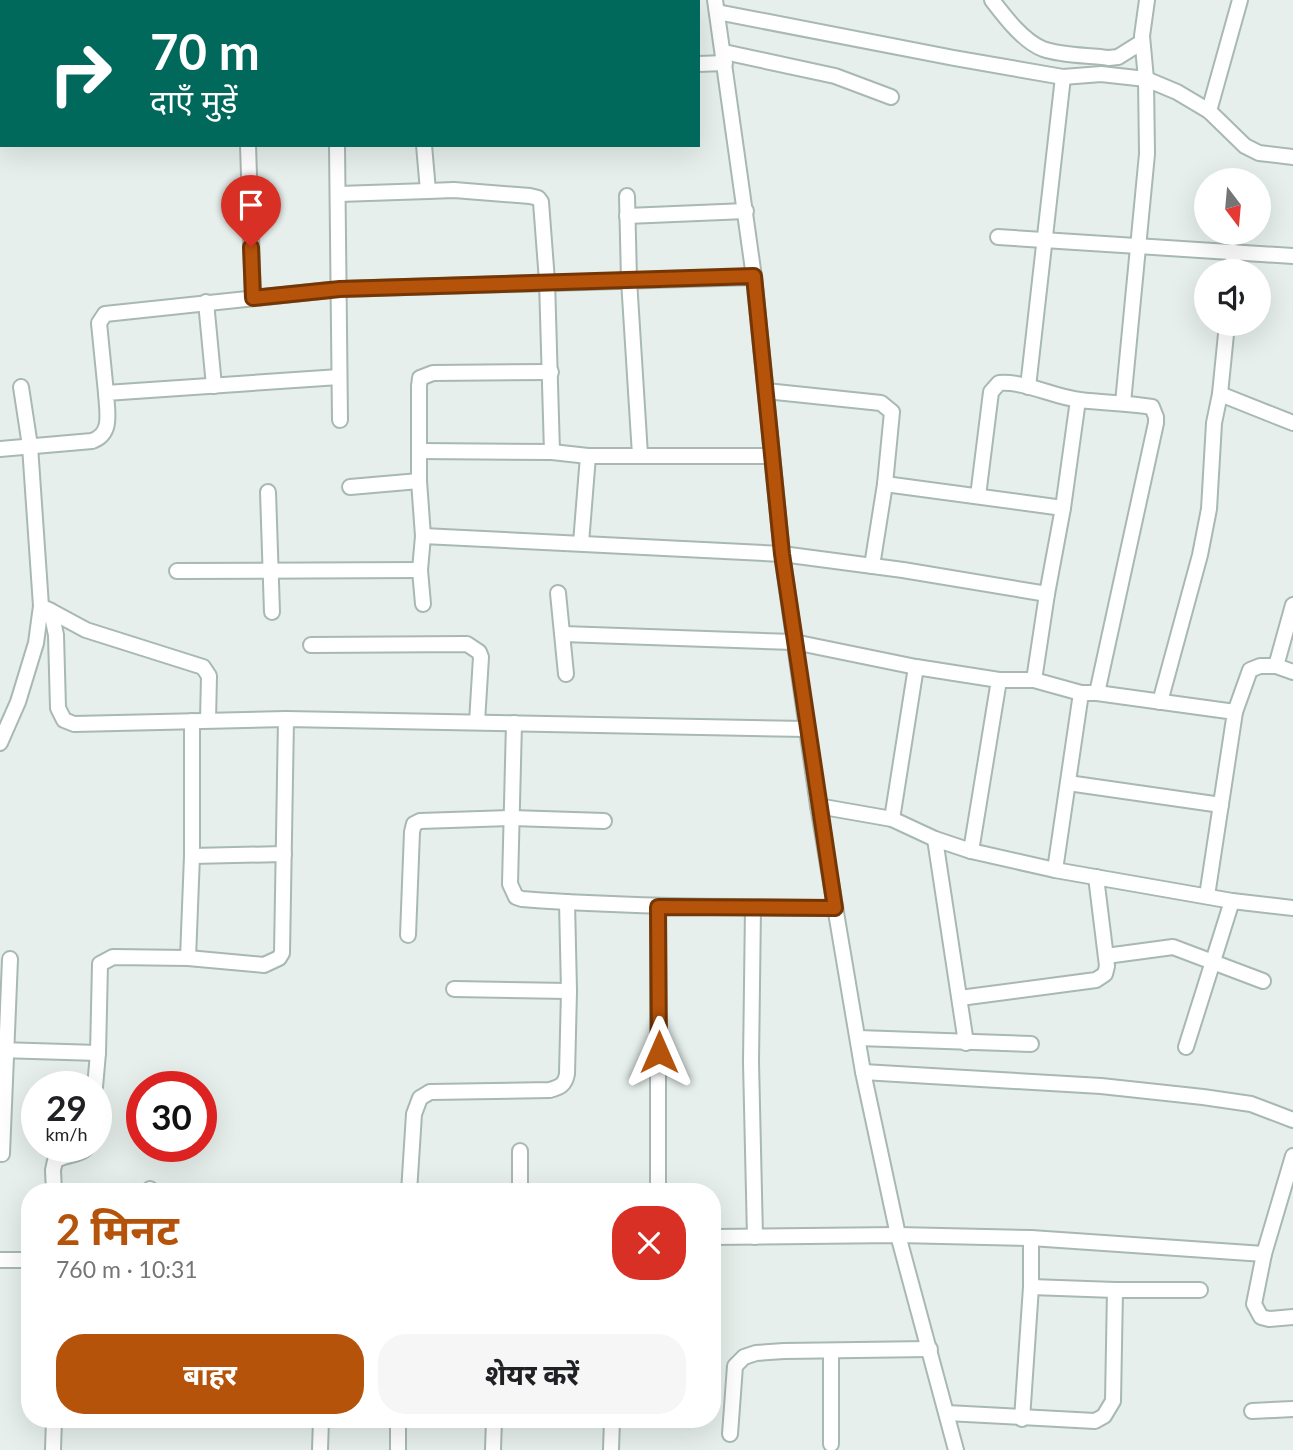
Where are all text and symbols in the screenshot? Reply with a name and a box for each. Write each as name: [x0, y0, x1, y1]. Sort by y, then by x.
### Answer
text: 70 m: [150, 22, 260, 80]
icon: right: [35, 28, 126, 119]
text: दाएँ मुड़ें: [150, 81, 237, 120]
north arrow: [1194, 168, 1270, 245]
map controls: [1194, 168, 1271, 336]
pin: [221, 175, 281, 247]
icon: arrive: [232, 186, 270, 224]
button: sound: [1194, 259, 1271, 336]
position arrow: [622, 1015, 696, 1089]
speed limit sign: 30: [126, 1071, 217, 1162]
text: 29: [46, 1086, 87, 1128]
text: km/h: [45, 1123, 88, 1145]
text: 2 मिनट: [56, 1204, 179, 1254]
button: close: [612, 1206, 686, 1280]
text: 760 m · 10:31: [56, 1255, 198, 1283]
button: बाहर: [56, 1334, 364, 1414]
button: शेयर करें: [378, 1334, 686, 1414]

